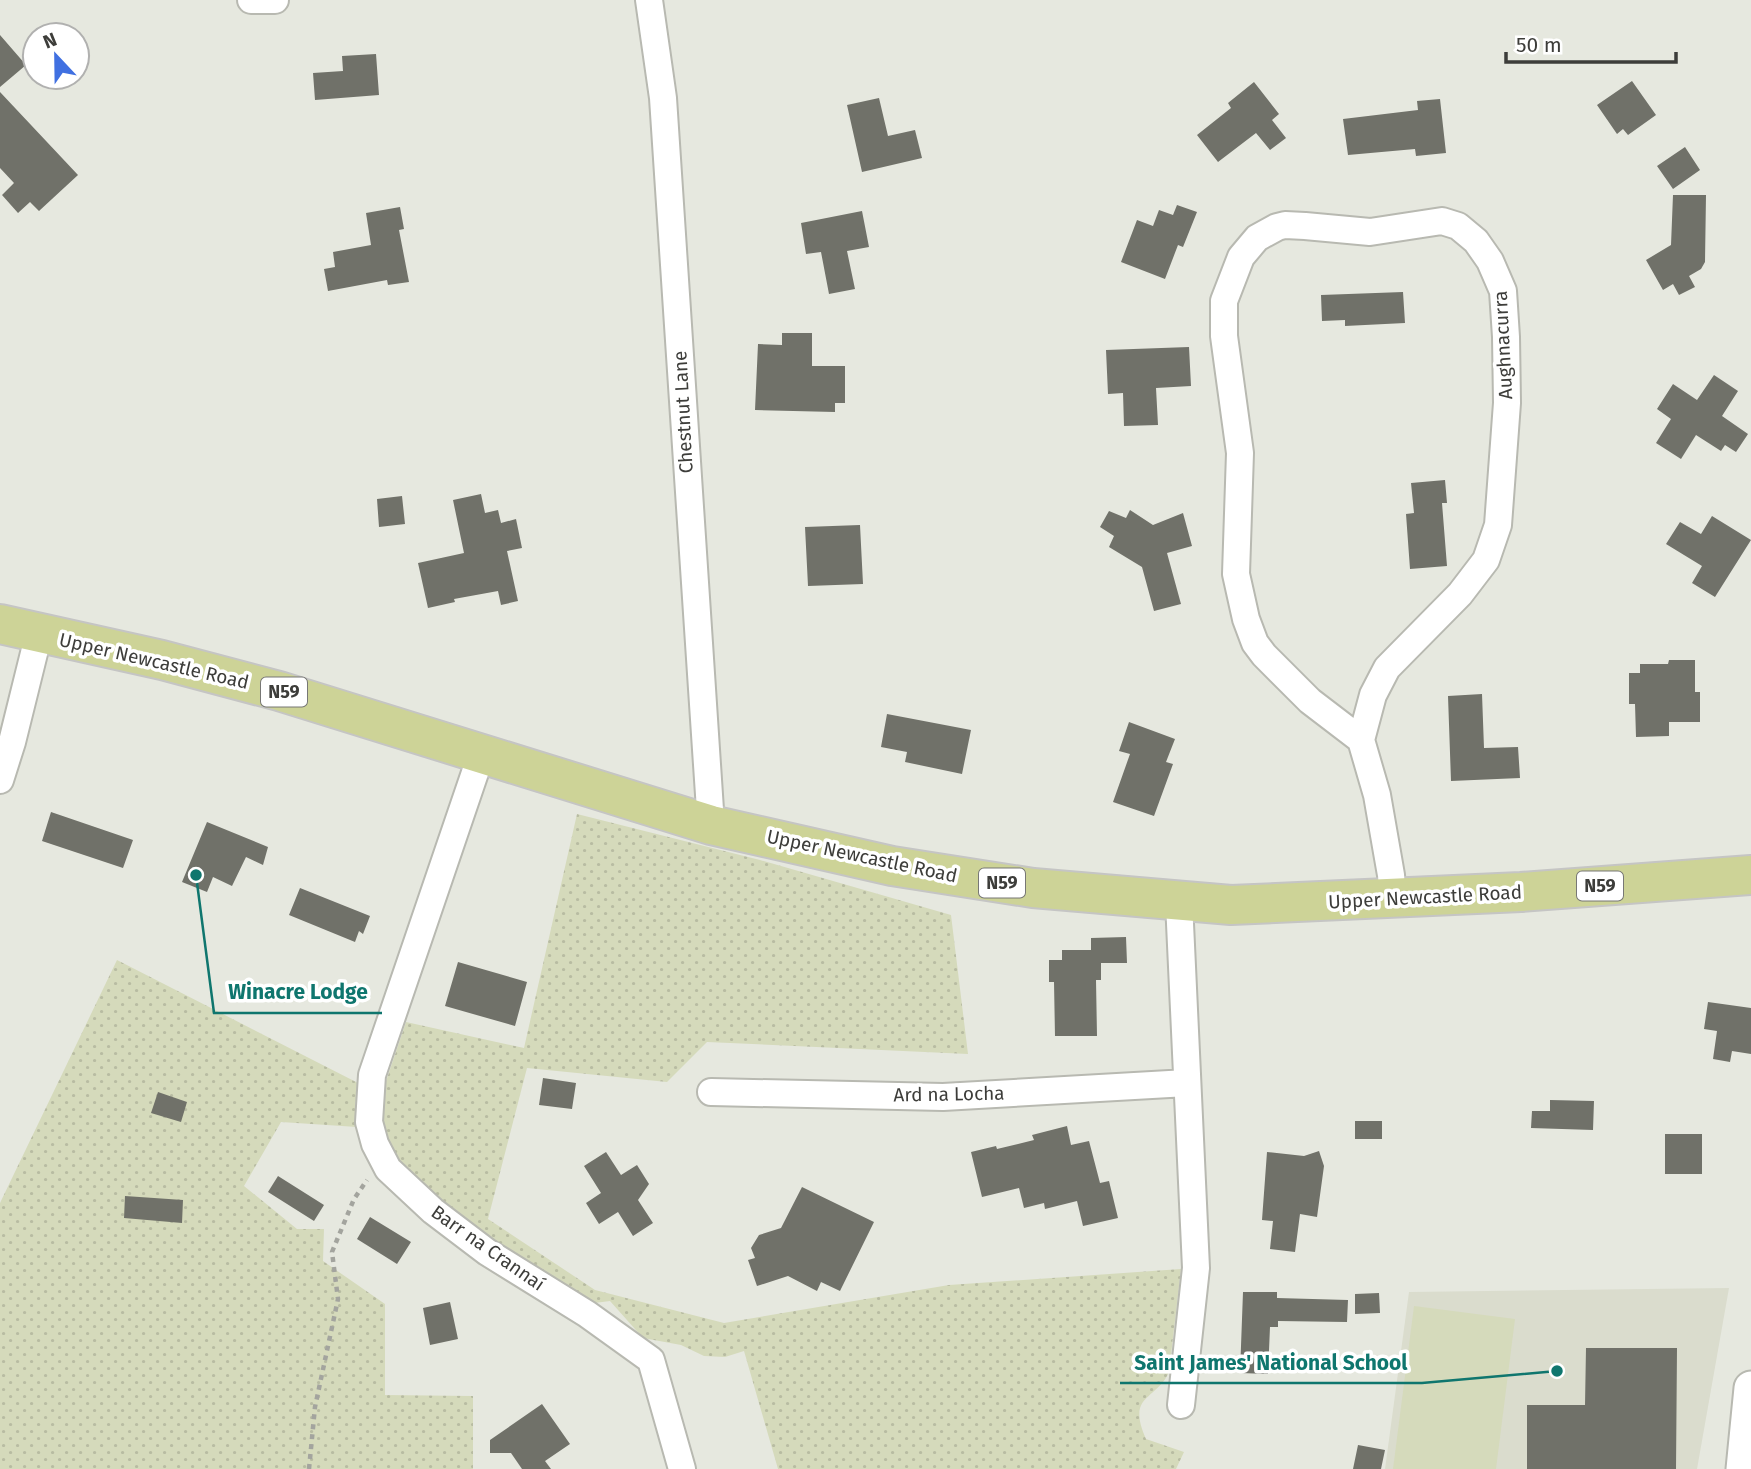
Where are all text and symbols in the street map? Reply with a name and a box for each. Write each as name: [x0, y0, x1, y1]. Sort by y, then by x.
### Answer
north arrow: [21, 21, 91, 91]
scale bar: [1506, 21, 1676, 65]
text: N: [40, 28, 60, 54]
text: 50 m: [1516, 32, 1562, 58]
street label: Aughnacurra: [1489, 290, 1517, 400]
street label: Chestnut Lane: [668, 350, 698, 474]
street label: Upper Newcastle Road: [57, 628, 251, 694]
road number: N59: [261, 678, 307, 706]
street label: Upper Newcastle Road: [765, 825, 959, 887]
road number: N59: [979, 868, 1025, 898]
road number: N59: [1577, 872, 1623, 900]
street label: Upper Newcastle Road: [1327, 880, 1523, 914]
callout: Winacre Lodge: [214, 971, 382, 1013]
text: Winacre Lodge: [228, 979, 368, 1005]
street label: Ard na Locha: [893, 1082, 1005, 1106]
street label: Barr na Crannaí: [427, 1200, 549, 1296]
callout: Saint James' National School: [1120, 1341, 1422, 1383]
text: Saint James' National School: [1134, 1350, 1408, 1376]

